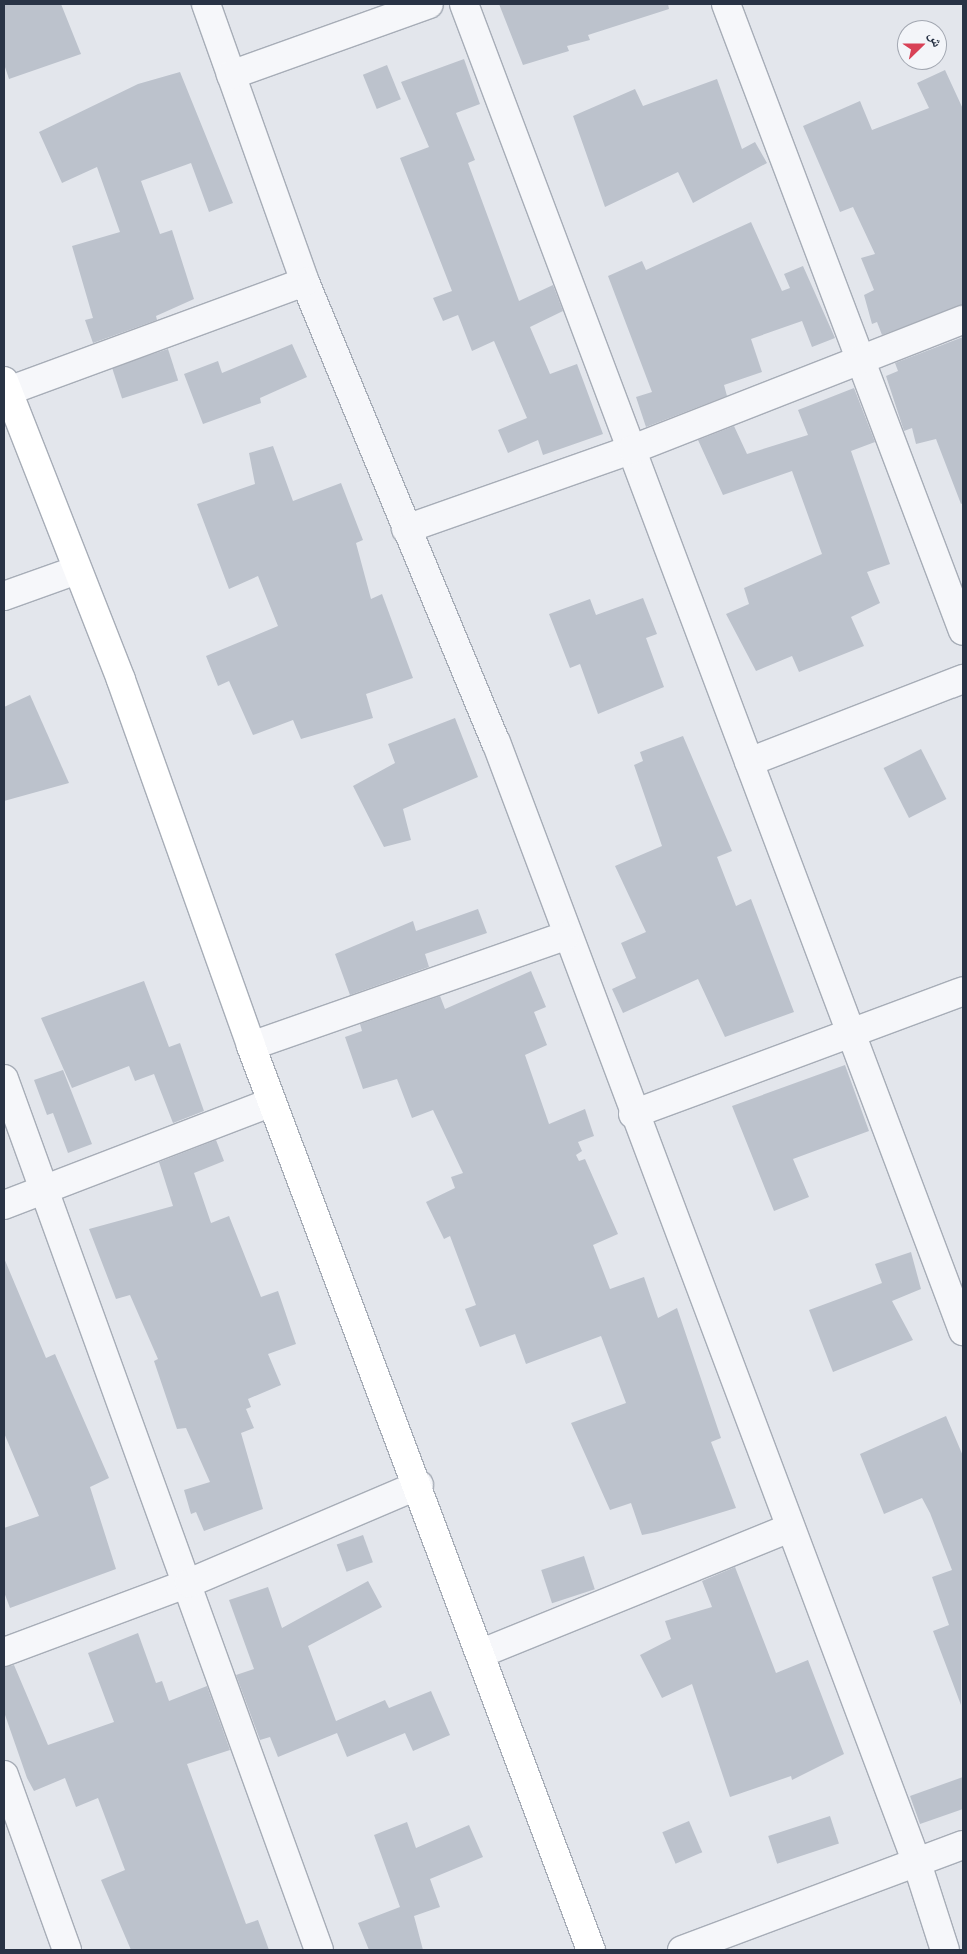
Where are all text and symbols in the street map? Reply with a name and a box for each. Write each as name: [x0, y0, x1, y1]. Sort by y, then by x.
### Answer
north arrow: [897, 20, 947, 70]
text: ش: [924, 29, 947, 50]

